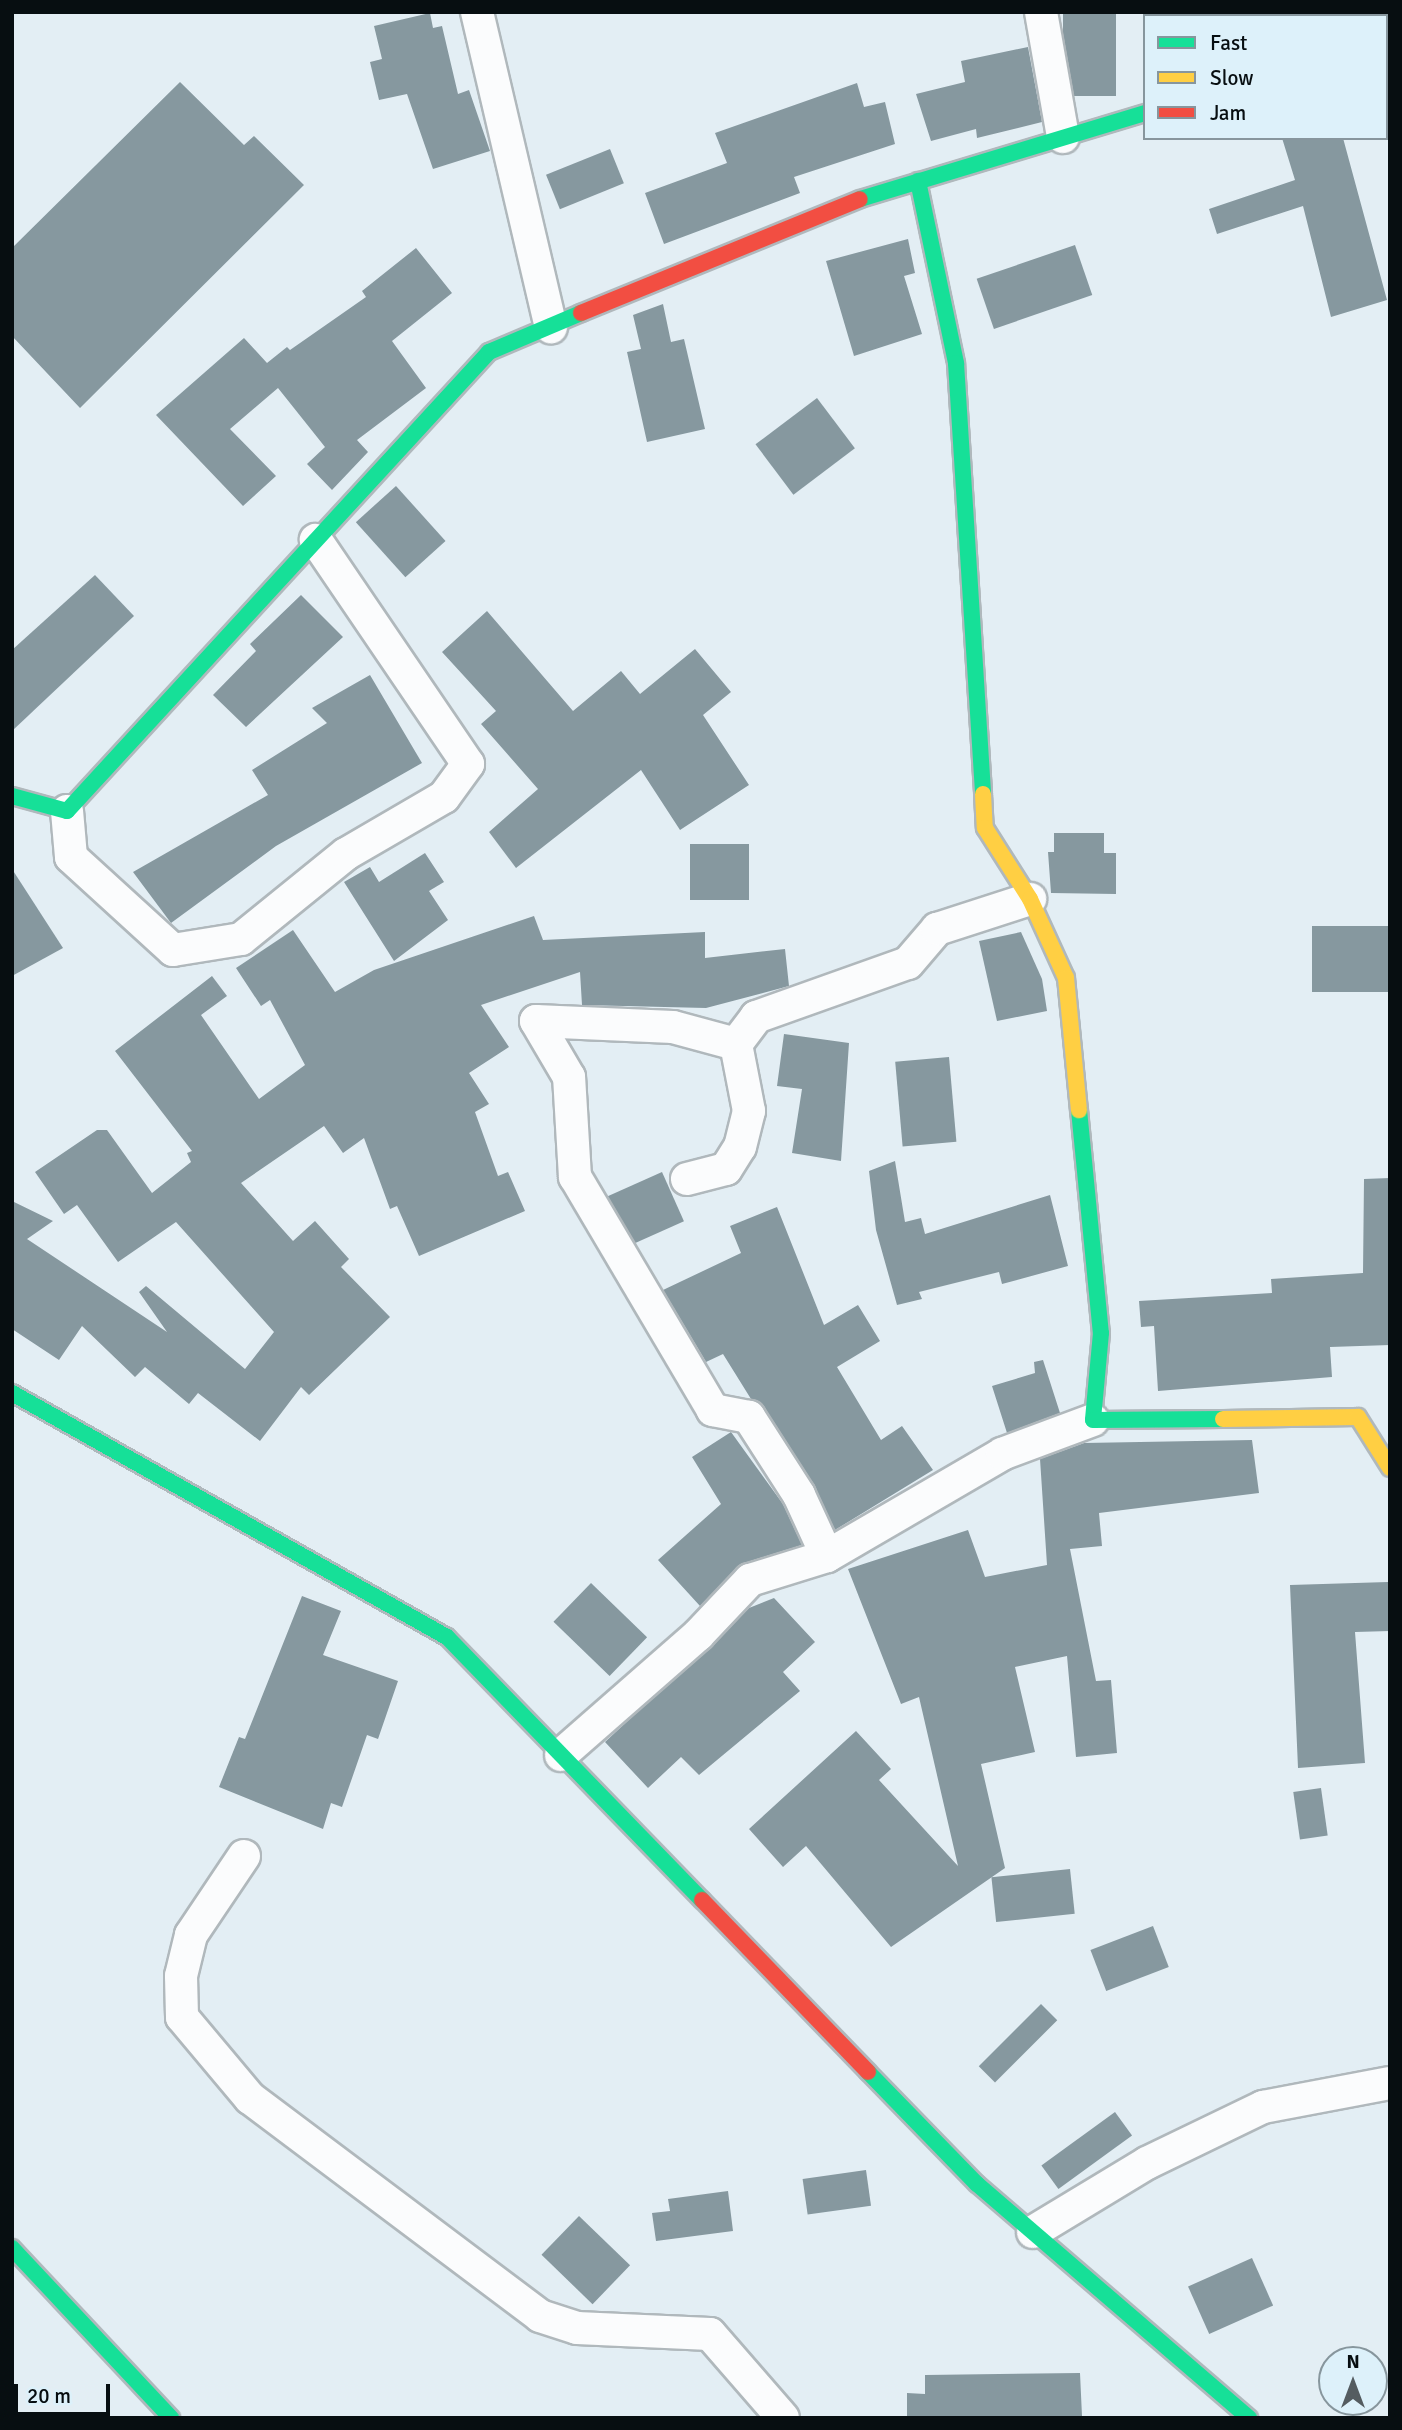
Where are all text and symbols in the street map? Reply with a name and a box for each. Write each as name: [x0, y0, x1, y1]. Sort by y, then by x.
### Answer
legend: [1143, 14, 1388, 140]
text: Fast: [1210, 30, 1247, 56]
text: Slow: [1210, 65, 1254, 91]
text: Jam: [1210, 100, 1246, 126]
north arrow: [1318, 2346, 1388, 2416]
text: N: [1346, 2350, 1360, 2374]
scale bar: [18, 2370, 114, 2414]
text: 20 m: [27, 2383, 71, 2409]

